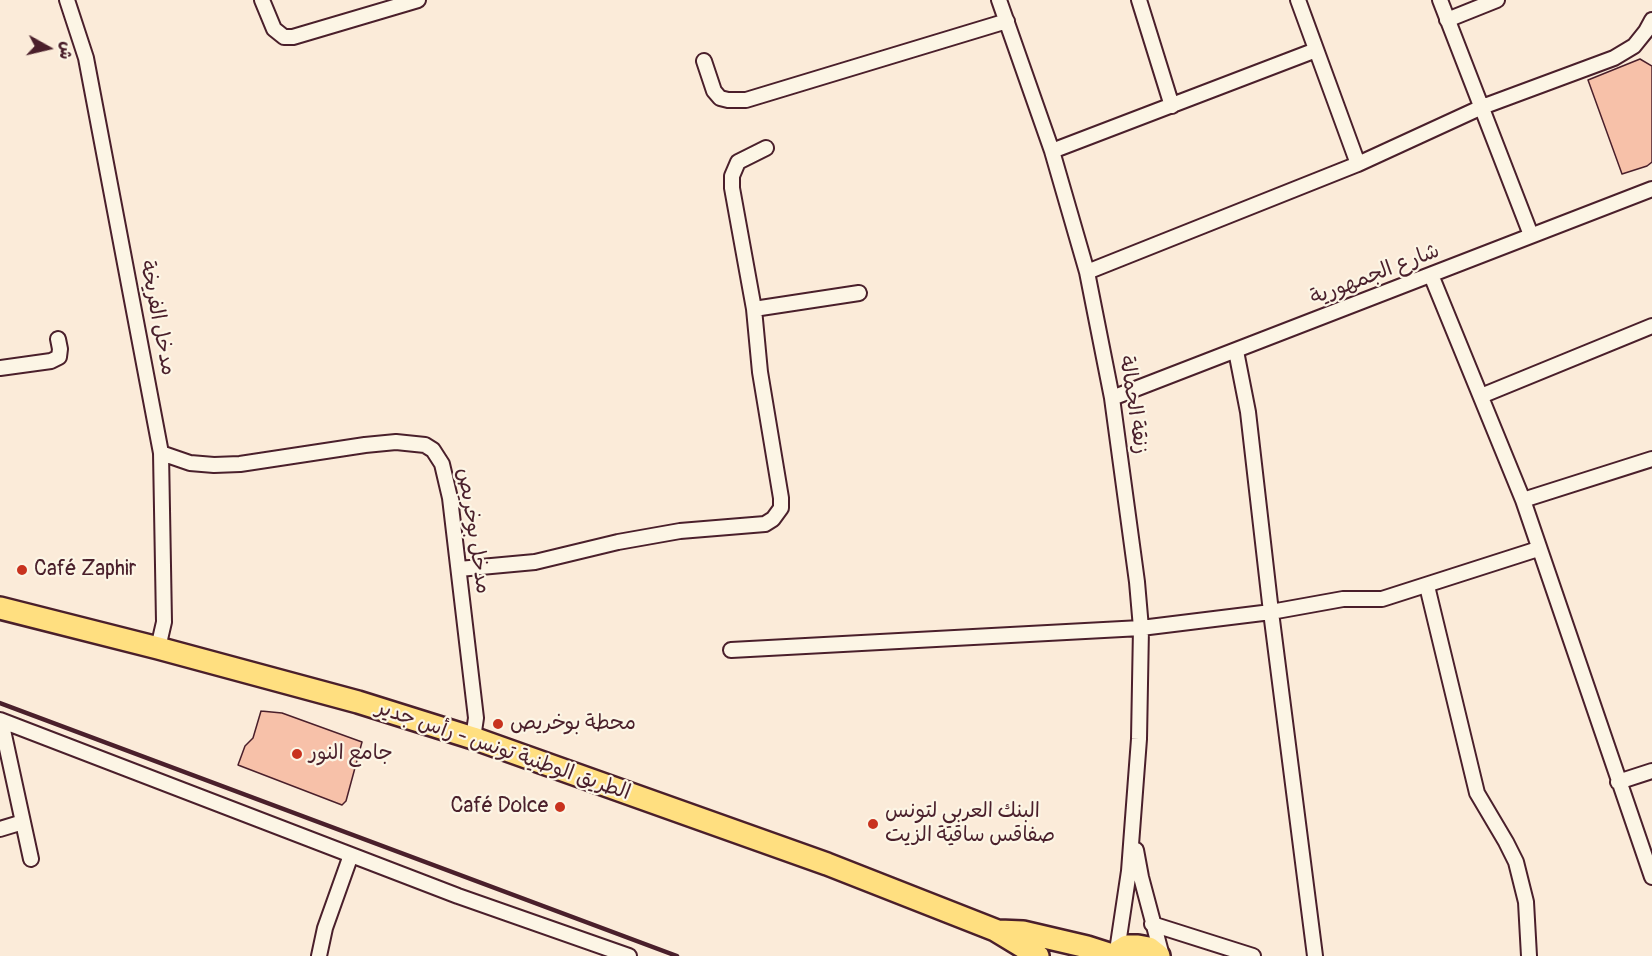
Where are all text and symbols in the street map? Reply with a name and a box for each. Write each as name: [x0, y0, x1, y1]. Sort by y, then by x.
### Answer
north arrow: [18, 18, 78, 78]
text: ش: [55, 40, 77, 61]
street label: شارع الجمهورية: [1307, 239, 1443, 311]
street label: مدخل الفريخة: [133, 258, 181, 378]
street label: زنقة الحمالة: [1113, 354, 1153, 456]
street label: مدخل بوخريص: [451, 466, 495, 596]
place label: Café Zaphir: [34, 557, 136, 583]
marker: Café Zaphir: [15, 563, 29, 577]
street label: الطريق الوطنية تونس - رأس جدير: [373, 696, 633, 806]
place label: محطة بوخريص: [510, 711, 636, 737]
marker: محطة بوخريص: [491, 717, 505, 731]
place label: جامع النور: [309, 741, 393, 767]
marker: جامع النور: [290, 747, 304, 761]
place label: Café Dolce: [451, 794, 548, 820]
place label: البنك العربي لتونس صفاقس ساقية الزيت: [885, 799, 1055, 849]
marker: Café Dolce: [553, 800, 567, 814]
marker: البنك العربي لتونس صفاقس ساقية الزيت: [866, 817, 880, 831]

